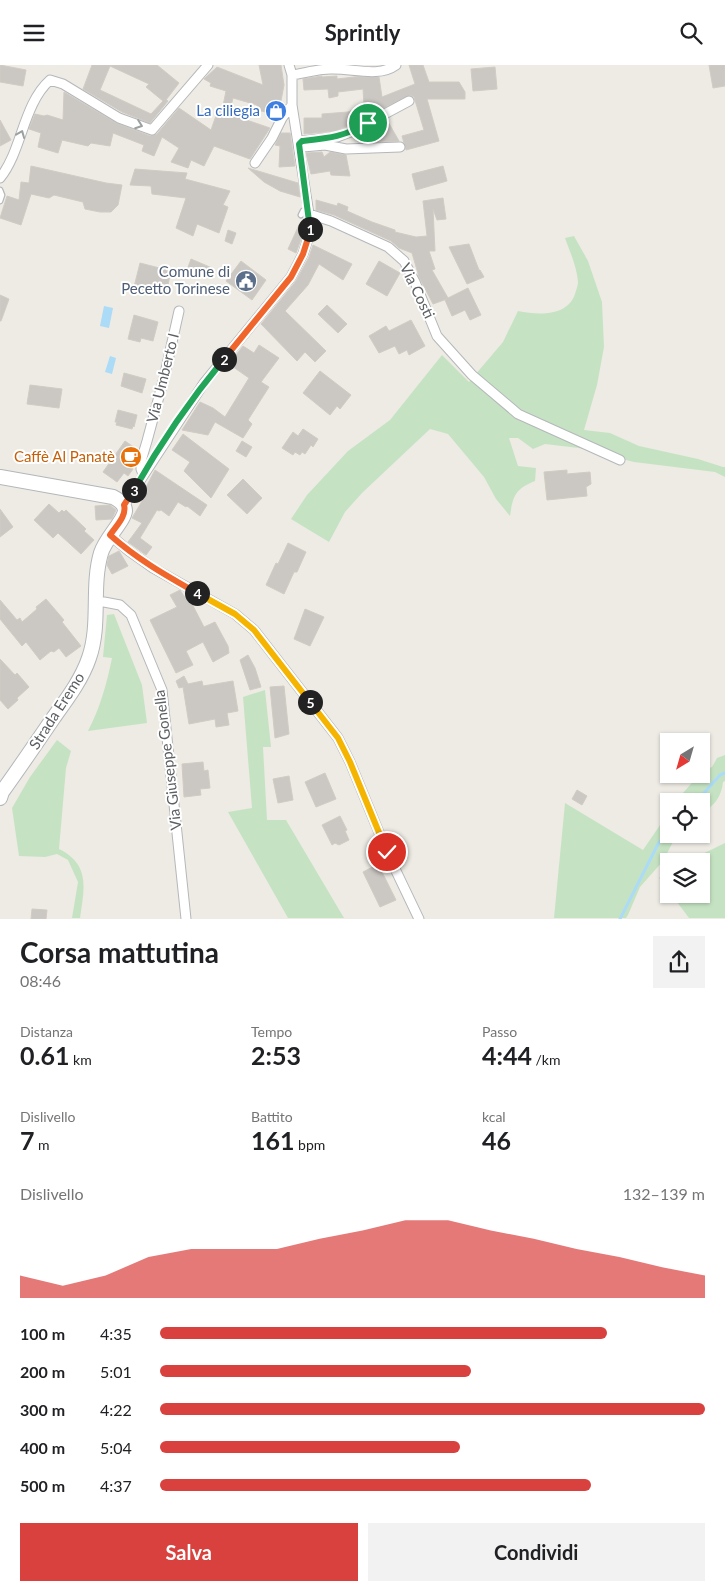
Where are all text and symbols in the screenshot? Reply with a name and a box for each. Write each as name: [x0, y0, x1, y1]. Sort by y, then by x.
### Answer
icon: menu: [20, 19, 48, 47]
text: Sprintly: [325, 19, 400, 46]
icon: search: [677, 19, 705, 47]
shop icon: La ciliegia: [264, 99, 288, 123]
place label: La ciliegia: [196, 101, 260, 119]
pin: [347, 102, 389, 144]
icon: arrive: [354, 109, 382, 137]
one-way arrow: [134, 119, 143, 129]
one-way arrow: [14, 130, 25, 139]
pin: 1: [298, 217, 322, 241]
text: 1: [306, 221, 315, 238]
street label: Via Costi: [397, 260, 439, 321]
place label: Comune di Pecetto Torinese: [121, 262, 230, 297]
public building icon: Comune di Pecetto Torinese: [234, 269, 258, 293]
street label: Via Umberto I: [142, 331, 182, 425]
pin: 2: [212, 347, 236, 371]
text: 2: [220, 351, 229, 368]
cafe icon: Caffè Al Panatè: [119, 445, 143, 469]
place label: Caffè Al Panatè: [14, 447, 115, 465]
pin: 3: [122, 477, 146, 503]
text: 3: [130, 482, 139, 499]
pin: 4: [184, 581, 210, 605]
text: 4: [193, 585, 202, 602]
street label: Strada Eremo: [25, 669, 88, 752]
street label: Via Giuseppe Gonella: [149, 689, 185, 831]
pin: 5: [298, 689, 322, 715]
text: 5: [306, 694, 315, 711]
north arrow: [660, 733, 710, 783]
map controls: [660, 733, 710, 903]
button: locate: [660, 793, 710, 843]
pin: [366, 831, 408, 873]
icon: check: [373, 838, 401, 866]
button: layers: [660, 853, 710, 903]
text: Corsa mattutina: [20, 935, 219, 969]
button: share: [653, 936, 705, 988]
text: 08:46: [20, 971, 61, 990]
text: Distanza: [20, 1023, 73, 1040]
text: Tempo: [251, 1023, 292, 1040]
text: Passo: [482, 1023, 517, 1040]
text: 0.61: [20, 1040, 69, 1070]
text: 2:53: [251, 1040, 301, 1070]
text: 4:44: [482, 1040, 532, 1070]
text: km: [69, 1051, 92, 1068]
text: /km: [532, 1051, 561, 1068]
text: Dislivello: [20, 1108, 76, 1125]
text: Battito: [251, 1108, 293, 1125]
text: kcal: [482, 1108, 506, 1125]
text: 7: [20, 1125, 35, 1155]
text: 161: [251, 1125, 295, 1155]
text: 46: [482, 1125, 511, 1155]
text: m: [35, 1136, 50, 1153]
text: bpm: [295, 1136, 325, 1153]
text: Dislivello: [20, 1184, 84, 1203]
text: 132–139 m: [623, 1184, 705, 1203]
text: 100 m: [20, 1324, 65, 1343]
text: 4:35: [100, 1324, 132, 1343]
text: 200 m: [20, 1362, 65, 1381]
text: 5:01: [100, 1362, 132, 1381]
text: 300 m: [20, 1400, 65, 1419]
text: 4:22: [100, 1400, 132, 1419]
text: 400 m: [20, 1438, 65, 1457]
text: 5:04: [100, 1438, 132, 1457]
text: 500 m: [20, 1476, 65, 1495]
text: 4:37: [100, 1476, 132, 1495]
button: Salva: [20, 1523, 358, 1581]
button: Condividi: [368, 1523, 705, 1581]

